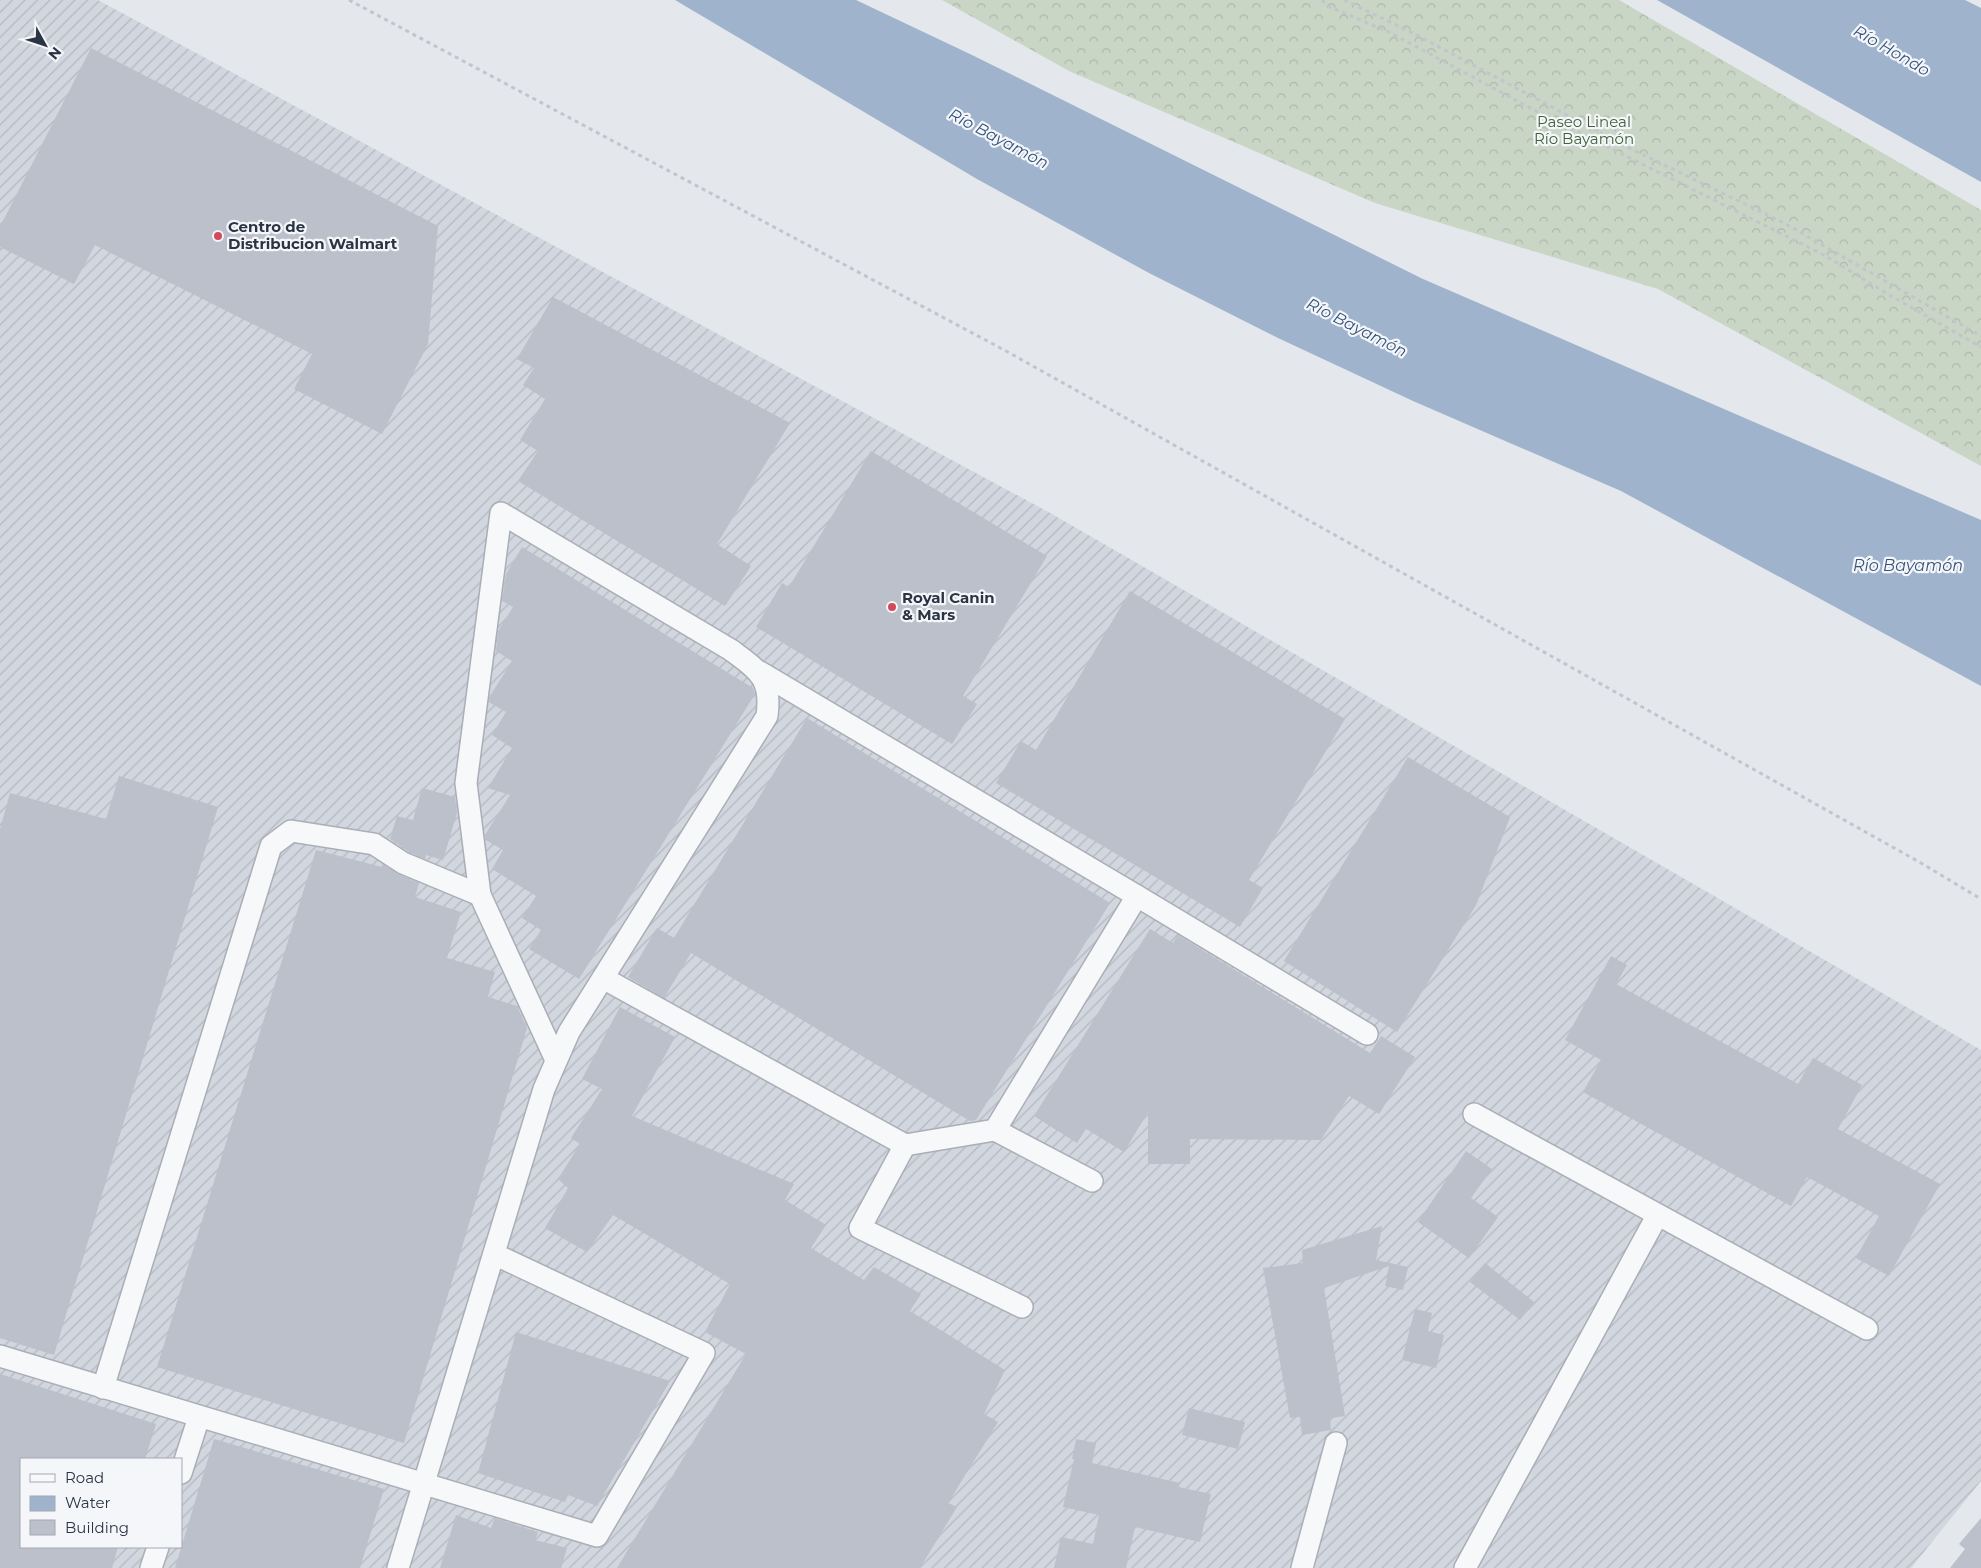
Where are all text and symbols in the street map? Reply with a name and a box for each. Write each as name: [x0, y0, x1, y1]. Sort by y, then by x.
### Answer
north arrow: [20, 20, 70, 70]
water label: Río Hondo: [1850, 21, 1933, 80]
text: N: [44, 43, 65, 63]
water label: Río Bayamón: [946, 104, 1052, 173]
park label: Paseo Lineal Río Bayamón: [1534, 112, 1634, 148]
place label: Centro de Distribucion Walmart: [228, 217, 398, 253]
marker: Centro de Distribucion Walmart: [212, 230, 224, 242]
water label: Río Bayamón: [1303, 294, 1410, 361]
water label: Río Bayamón: [1853, 556, 1963, 575]
place label: Royal Canin & Mars: [902, 588, 995, 624]
marker: Royal Canin & Mars: [886, 601, 898, 613]
legend: [20, 1458, 182, 1548]
text: Road: [65, 1468, 104, 1487]
text: Water: [65, 1493, 111, 1512]
text: Building: [65, 1518, 129, 1537]

